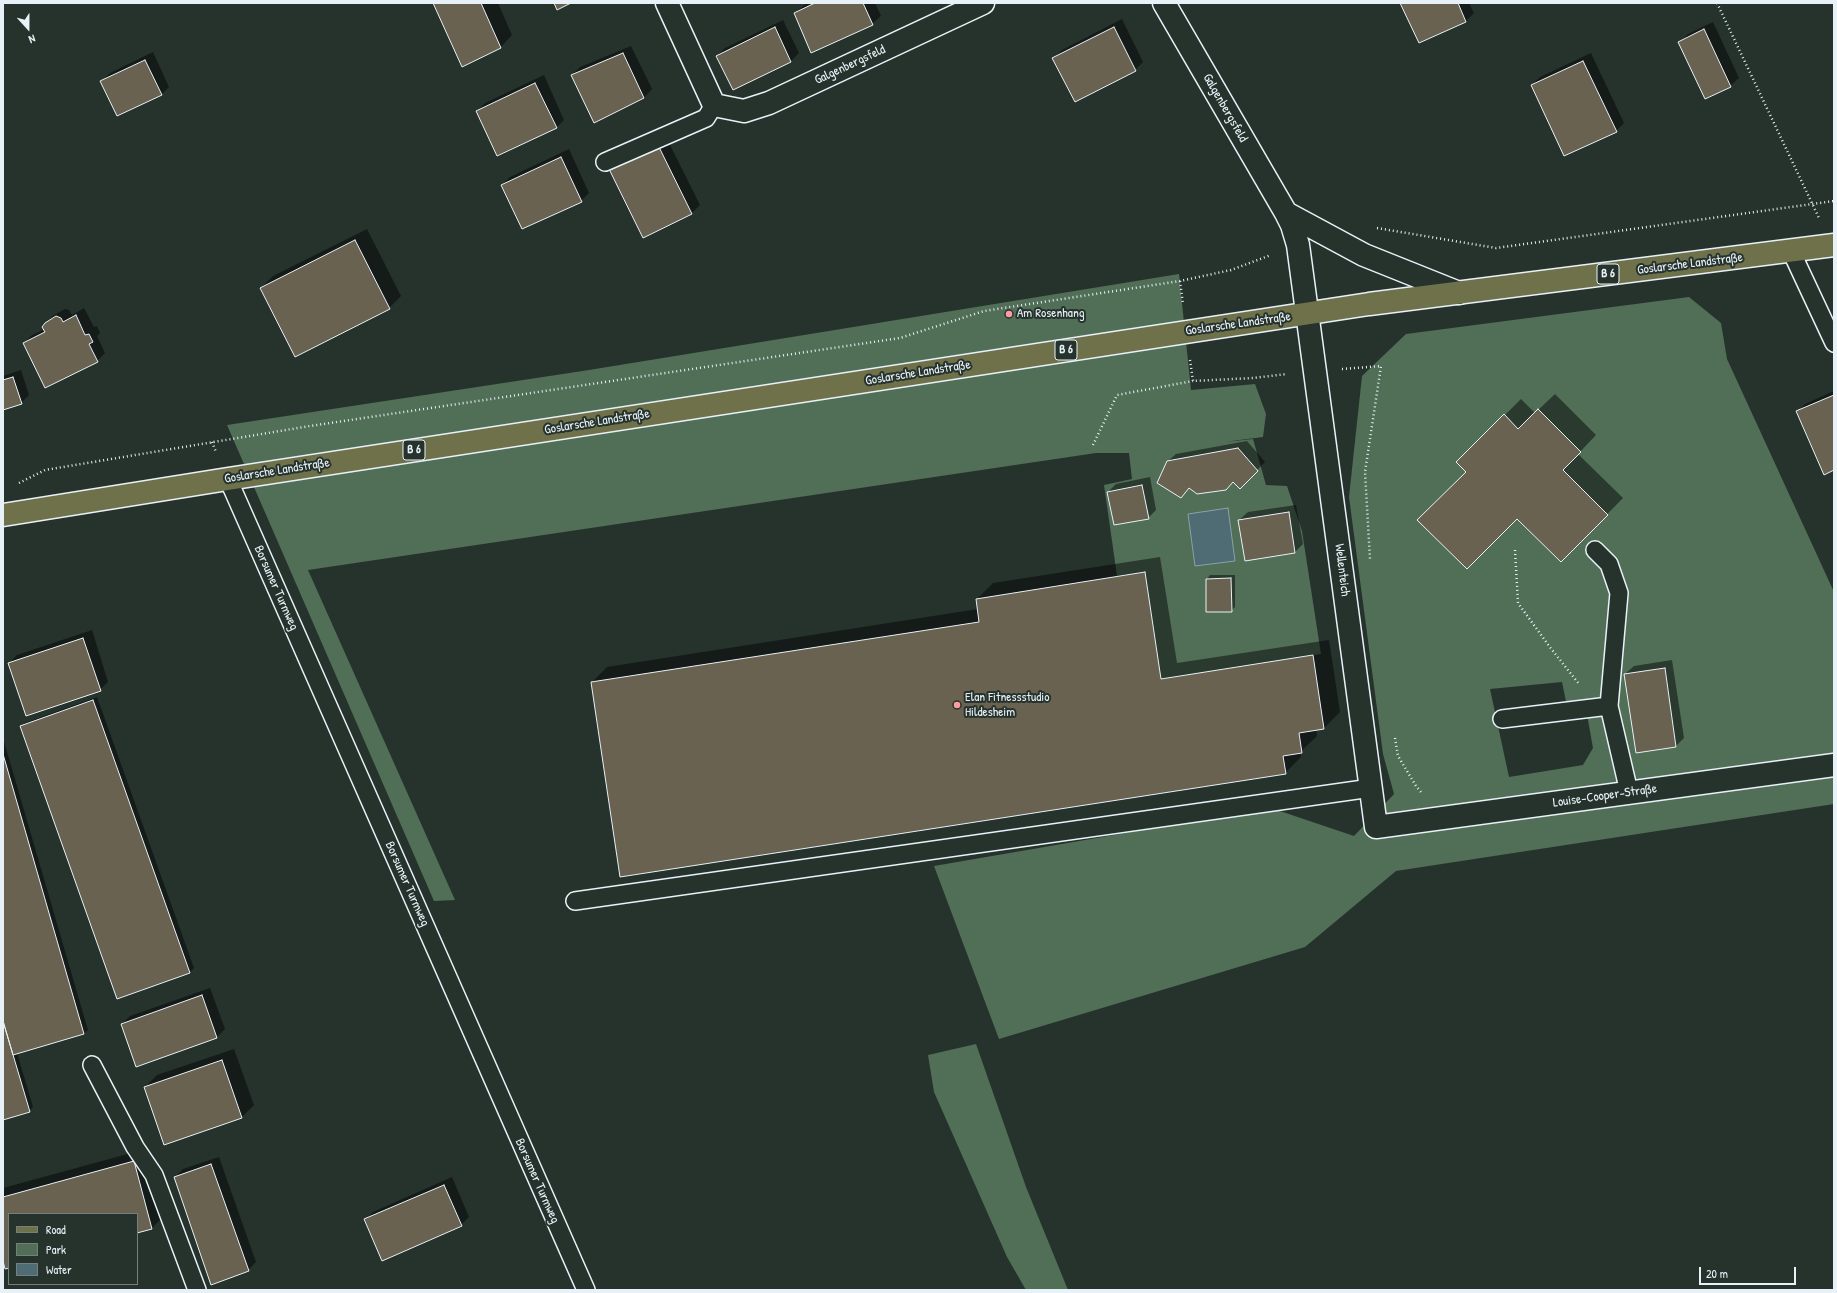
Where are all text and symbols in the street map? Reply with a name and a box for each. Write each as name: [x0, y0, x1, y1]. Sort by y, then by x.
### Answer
north arrow: [8, 8, 48, 48]
text: N: [27, 32, 38, 47]
street label: Galgenbergsfeld: [812, 42, 888, 88]
street label: Galgenbergsfeld: [1199, 71, 1251, 145]
street label: Goslarsche Landstraße: [1636, 250, 1744, 278]
road number: B 6: [1597, 264, 1619, 284]
place label: Am Rosenhang: [1017, 306, 1085, 322]
marker: Am Rosenhang: [1004, 309, 1014, 319]
street label: Goslarsche Landstraße: [1184, 309, 1292, 339]
road number: B 6: [1055, 340, 1077, 360]
street label: Goslarsche Landstraße: [864, 357, 972, 389]
street label: Goslarsche Landstraße: [543, 406, 651, 438]
road number: B 6: [403, 440, 425, 460]
street label: Goslarsche Landstraße: [223, 455, 331, 487]
street label: Borsumer Turmweg: [250, 543, 302, 633]
street label: Wellenteich: [1331, 543, 1353, 597]
place label: Elan Fitnessstudio Hildesheim: [965, 690, 1049, 721]
marker: Elan Fitnessstudio Hildesheim: [952, 700, 962, 710]
street label: Louise-Cooper-Straße: [1552, 781, 1658, 811]
street label: Borsumer Turmweg: [381, 839, 433, 929]
street label: Borsumer Turmweg: [511, 1136, 563, 1226]
legend: [8, 1213, 138, 1285]
text: Road: [46, 1221, 66, 1238]
text: Park: [46, 1241, 66, 1258]
scale bar: [1701, 1259, 1798, 1285]
text: Water: [46, 1261, 72, 1278]
text: 20 m: [1706, 1265, 1728, 1282]

